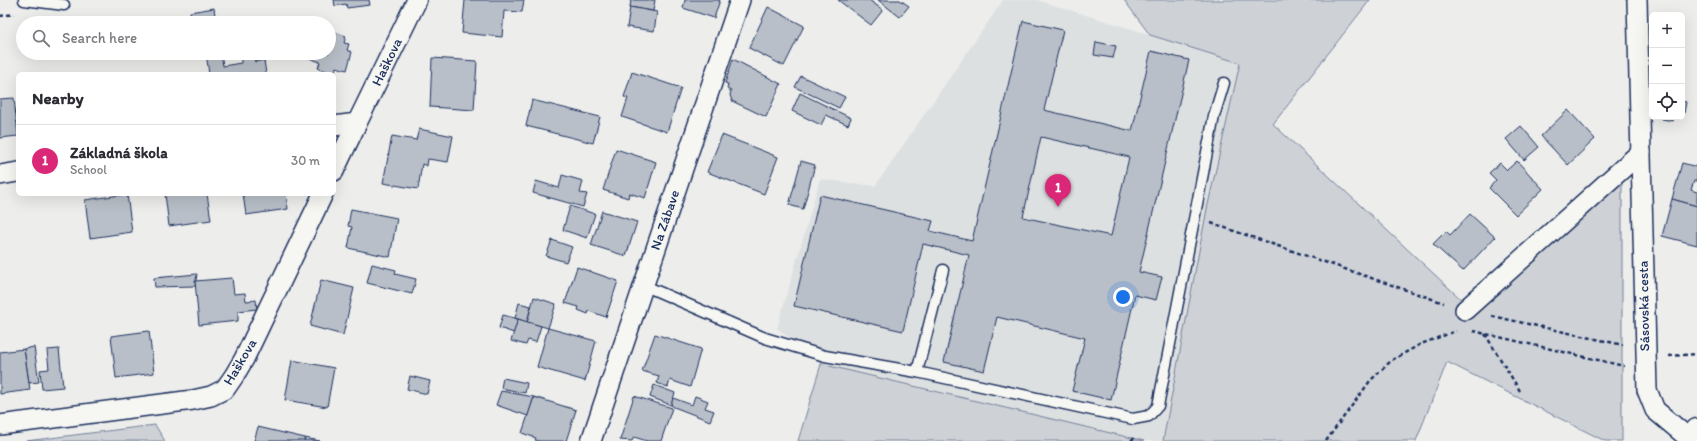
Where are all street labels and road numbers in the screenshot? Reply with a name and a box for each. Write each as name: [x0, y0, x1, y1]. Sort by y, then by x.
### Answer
street label: Haškova: [368, 35, 406, 89]
street label: Na Zábave: [647, 187, 683, 252]
street label: Sásovská cesta: [1635, 260, 1653, 351]
street label: Haškova: [220, 335, 261, 388]

